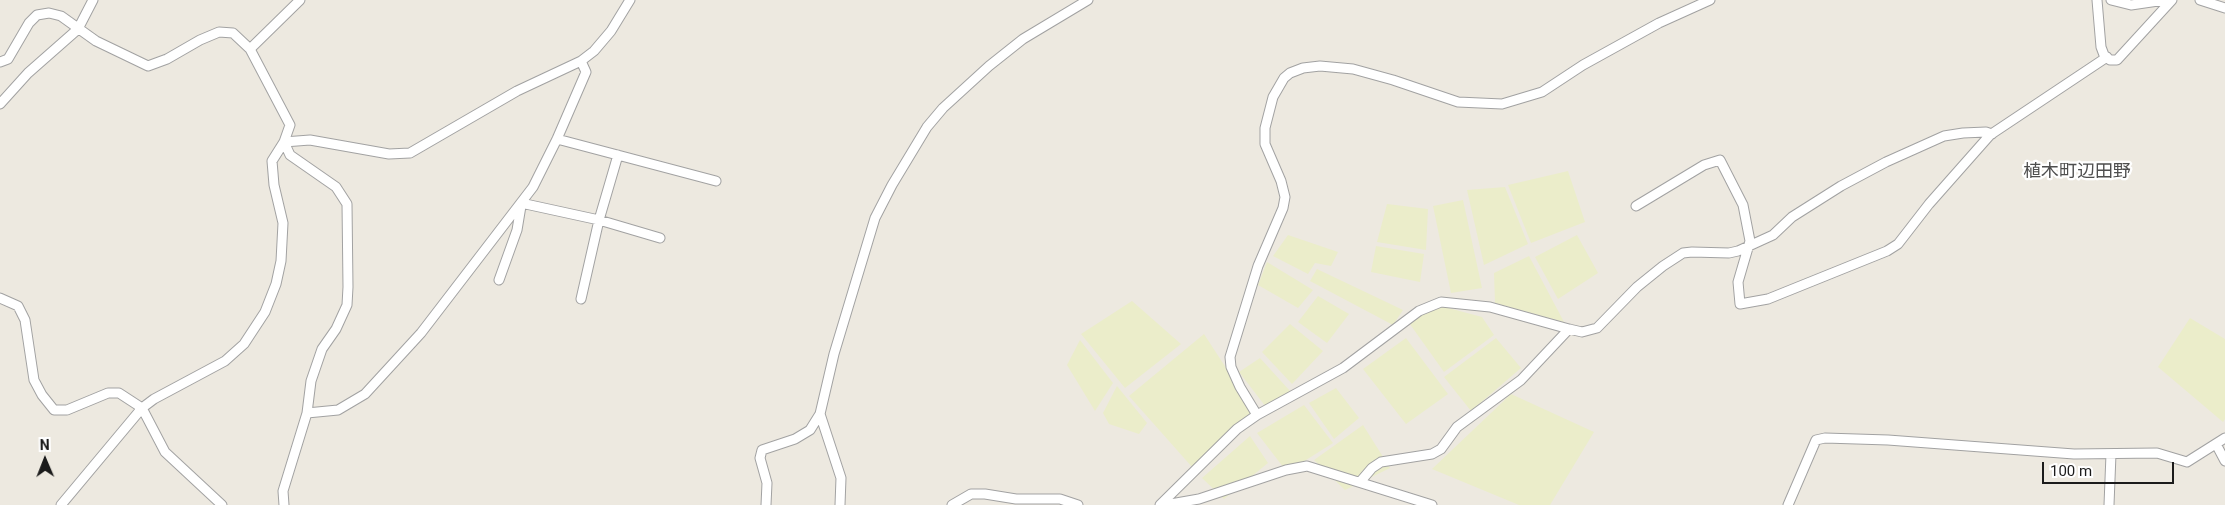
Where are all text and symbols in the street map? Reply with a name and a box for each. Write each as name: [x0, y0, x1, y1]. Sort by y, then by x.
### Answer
district label: 植木町辺田野: [2023, 161, 2131, 183]
north arrow: [20, 435, 70, 485]
text: N: [40, 437, 50, 453]
scale bar: [2045, 452, 2178, 484]
text: 100 m: [2050, 462, 2092, 480]

